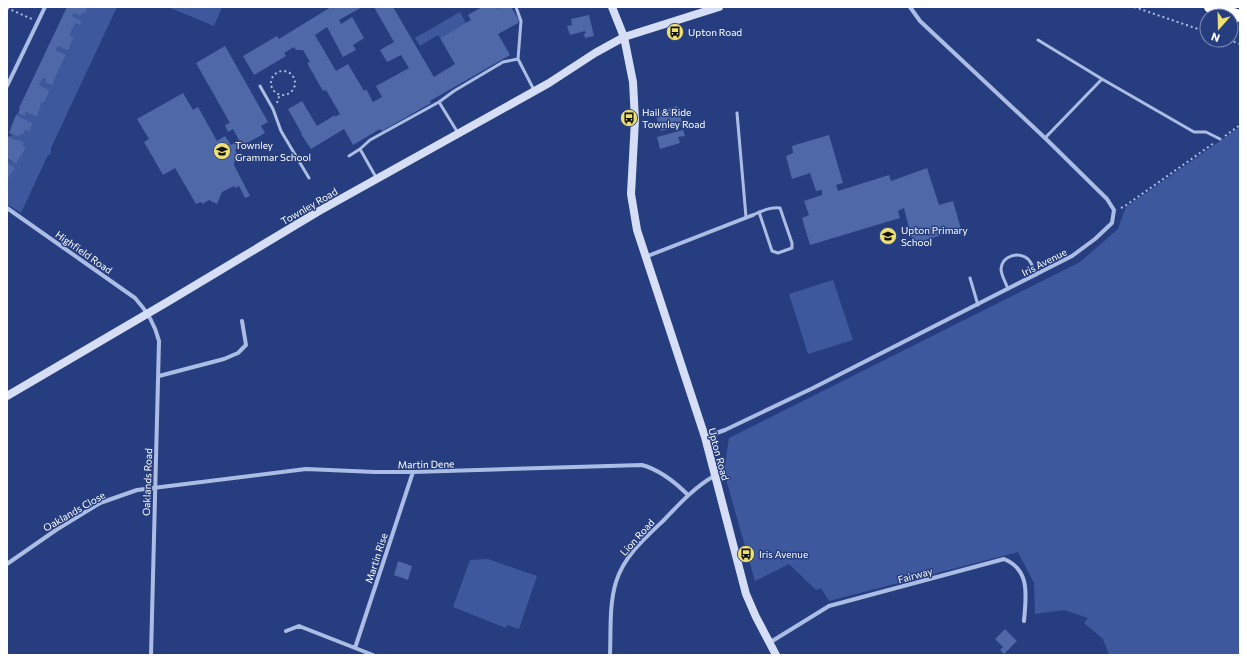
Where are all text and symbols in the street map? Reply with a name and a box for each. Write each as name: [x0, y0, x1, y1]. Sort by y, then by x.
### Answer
north arrow: [1199, 8, 1239, 48]
bus stop icon: Upton Road: [665, 22, 685, 42]
place label: Upton Road: [688, 26, 742, 38]
text: N: [1209, 30, 1222, 45]
place label: Hail & Ride Townley Road: [642, 106, 706, 130]
bus stop icon: Hail & Ride Townley Road: [619, 108, 639, 128]
place label: Townley Grammar School: [235, 139, 311, 163]
school or university icon: Townley Grammar School: [212, 141, 232, 161]
street label: Townley Road: [279, 185, 340, 227]
place label: Upton Primary School: [901, 224, 968, 248]
school or university icon: Upton Primary School: [878, 226, 898, 246]
street label: Highfield Road: [53, 228, 115, 276]
street label: Iris Avenue: [1019, 245, 1069, 279]
street label: Upton Road: [706, 426, 732, 482]
street label: Oaklands Road: [140, 448, 154, 516]
street label: Martin Dene: [398, 458, 454, 470]
street label: Oaklands Close: [41, 488, 107, 534]
street label: Lion Road: [617, 516, 657, 558]
street label: Martin Rise: [362, 531, 390, 585]
bus stop icon: Iris Avenue: [736, 544, 756, 564]
place label: Iris Avenue: [759, 548, 808, 560]
street label: Fairway: [896, 565, 934, 585]

